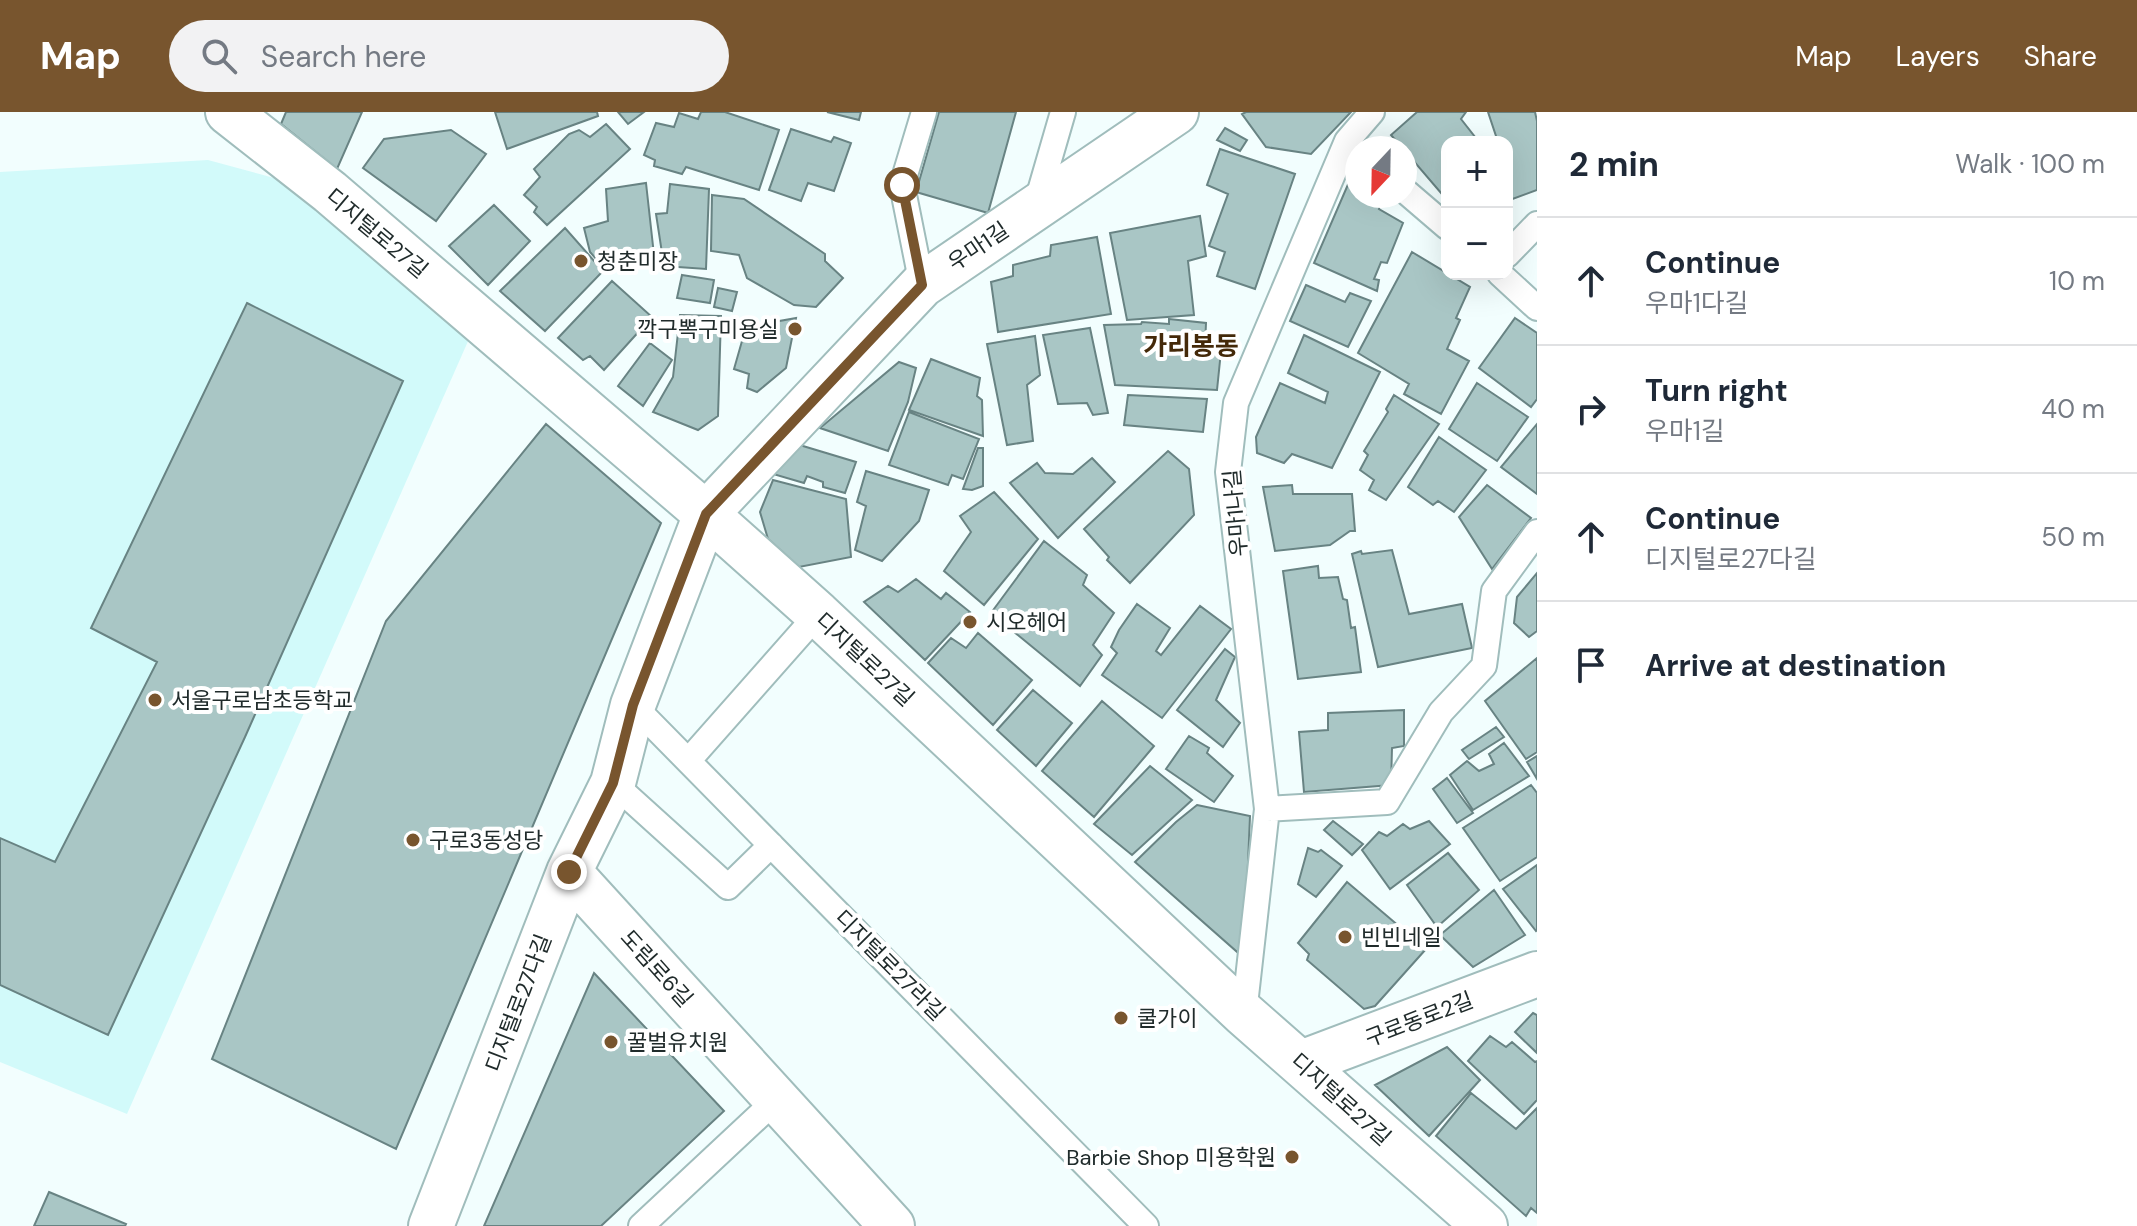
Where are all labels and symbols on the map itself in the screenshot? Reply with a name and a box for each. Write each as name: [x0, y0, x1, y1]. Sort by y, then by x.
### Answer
north arrow: [1345, 136, 1417, 208]
route start: [884, 167, 920, 203]
street label: 디지털로27길: [319, 182, 434, 285]
street label: 우마1길: [942, 215, 1014, 277]
place label: 청춘미장: [597, 247, 678, 276]
marker: 청춘미장: [572, 252, 590, 270]
place label: 깍구뽁구미용실: [637, 315, 779, 344]
marker: 깍구뽁구미용실: [786, 320, 804, 338]
district label: 가리봉동: [1143, 329, 1239, 363]
street label: 우마1나길: [1217, 468, 1254, 558]
street label: 디지털로27길: [809, 606, 920, 713]
place label: 시오헤어: [986, 608, 1067, 637]
marker: 시오헤어: [961, 613, 979, 631]
place label: 서울구로남초등학교: [171, 686, 353, 715]
marker: 서울구로남초등학교: [146, 691, 164, 709]
place label: 구로3동성당: [429, 826, 543, 855]
marker: 구로3동성당: [404, 831, 422, 849]
route end: [551, 854, 587, 890]
street label: 디지털로27라길: [828, 904, 951, 1027]
street label: 도림로6길: [614, 923, 699, 1013]
place label: 빈빈네일: [1361, 923, 1442, 952]
marker: 빈빈네일: [1336, 928, 1354, 946]
street label: 디지털로27다길: [479, 930, 558, 1076]
street label: 구로동로2길: [1361, 986, 1478, 1053]
place label: 쿨가이: [1137, 1004, 1198, 1033]
marker: 쿨가이: [1112, 1009, 1130, 1027]
place label: 꿀벌유치원: [627, 1028, 728, 1057]
marker: 꿀벌유치원: [602, 1033, 620, 1051]
street label: 디지털로27길: [1284, 1047, 1397, 1152]
place label: Barbie Shop 미용학원: [1066, 1143, 1276, 1172]
marker: Barbie Shop 미용학원: [1283, 1148, 1301, 1166]

